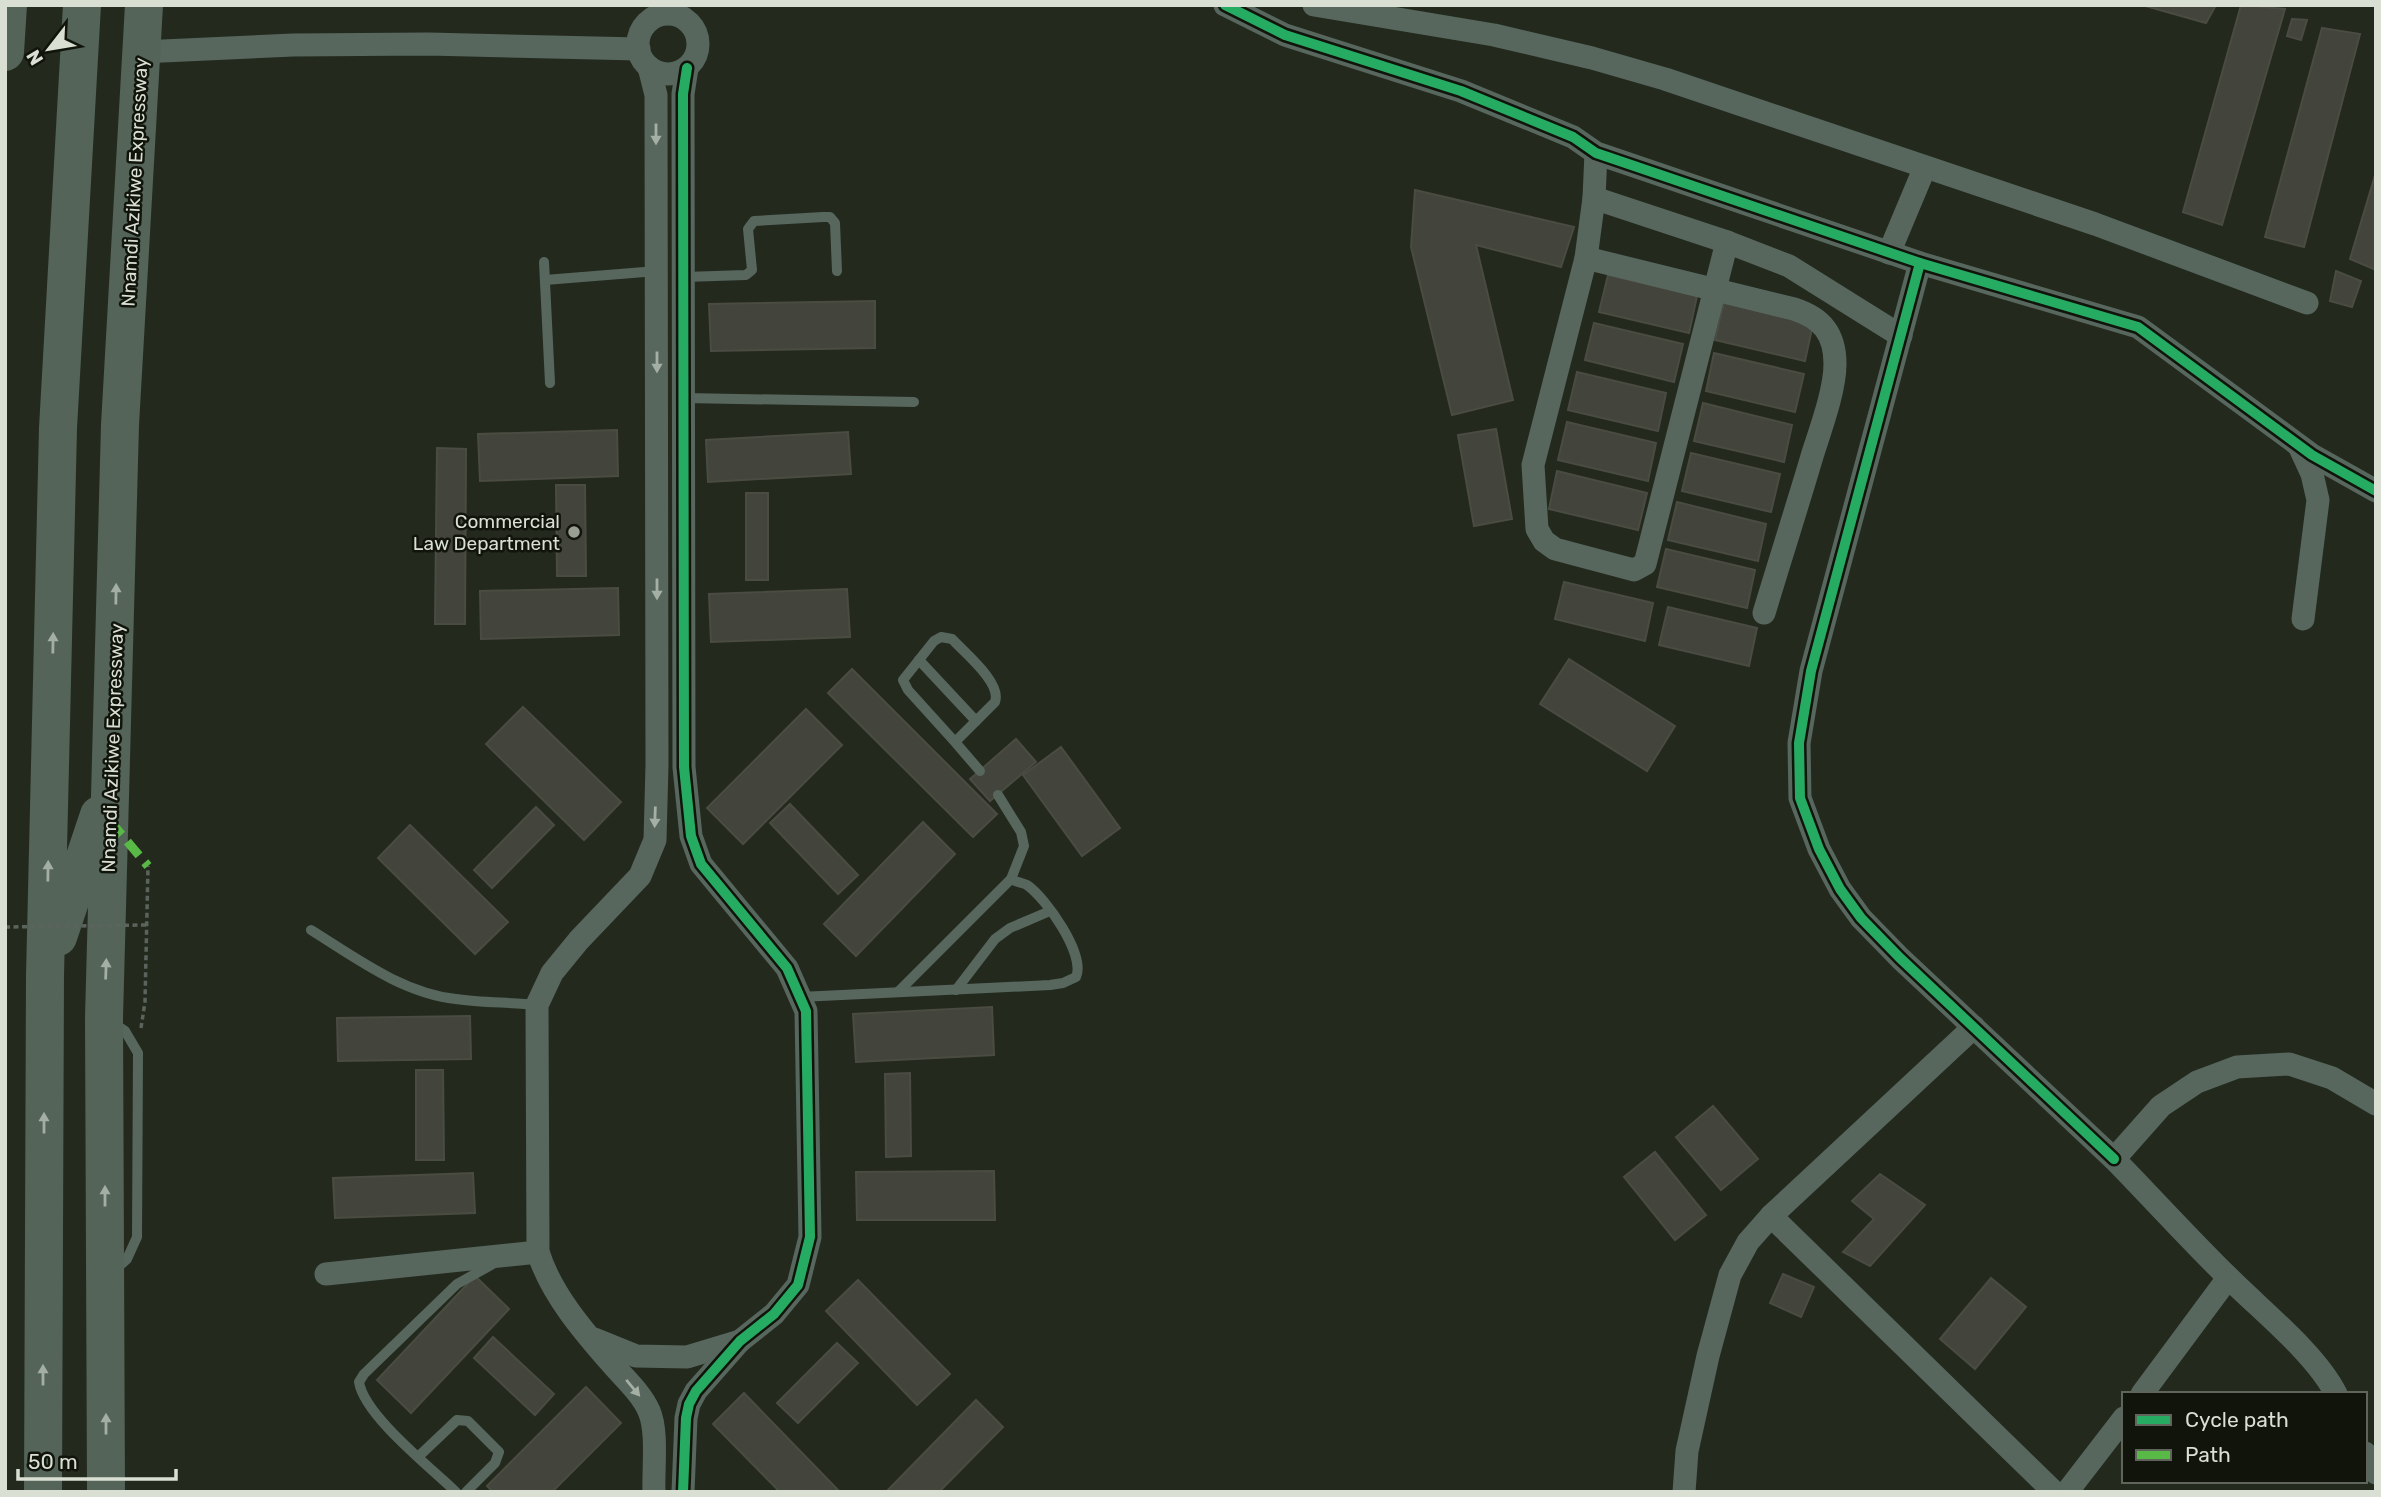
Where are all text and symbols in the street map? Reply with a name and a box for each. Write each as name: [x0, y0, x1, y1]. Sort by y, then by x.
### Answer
north arrow: [14, 14, 84, 84]
text: N: [21, 46, 48, 69]
street label: Nnamdi Azikiwe Expressway: [116, 57, 153, 307]
one-way arrow: [650, 124, 662, 146]
one-way arrow: [651, 351, 663, 373]
place label: Commercial Law Department: [413, 510, 561, 555]
marker: Commercial Law Department: [566, 524, 582, 540]
one-way arrow: [651, 579, 663, 601]
one-way arrow: [110, 583, 122, 605]
street label: Nnamdi Azikiwe Expressway: [97, 623, 128, 873]
one-way arrow: [47, 632, 59, 654]
one-way arrow: [650, 806, 661, 828]
one-way arrow: [42, 859, 54, 881]
one-way arrow: [100, 957, 111, 979]
one-way arrow: [38, 1111, 50, 1133]
one-way arrow: [99, 1185, 111, 1207]
one-way arrow: [37, 1363, 49, 1385]
one-way arrow: [625, 1379, 641, 1397]
legend: [2122, 1392, 2367, 1483]
text: Cycle path: [2185, 1407, 2289, 1432]
one-way arrow: [100, 1412, 112, 1434]
scale bar: [18, 1438, 175, 1482]
text: Path: [2185, 1442, 2231, 1467]
text: 50 m: [28, 1449, 78, 1474]

